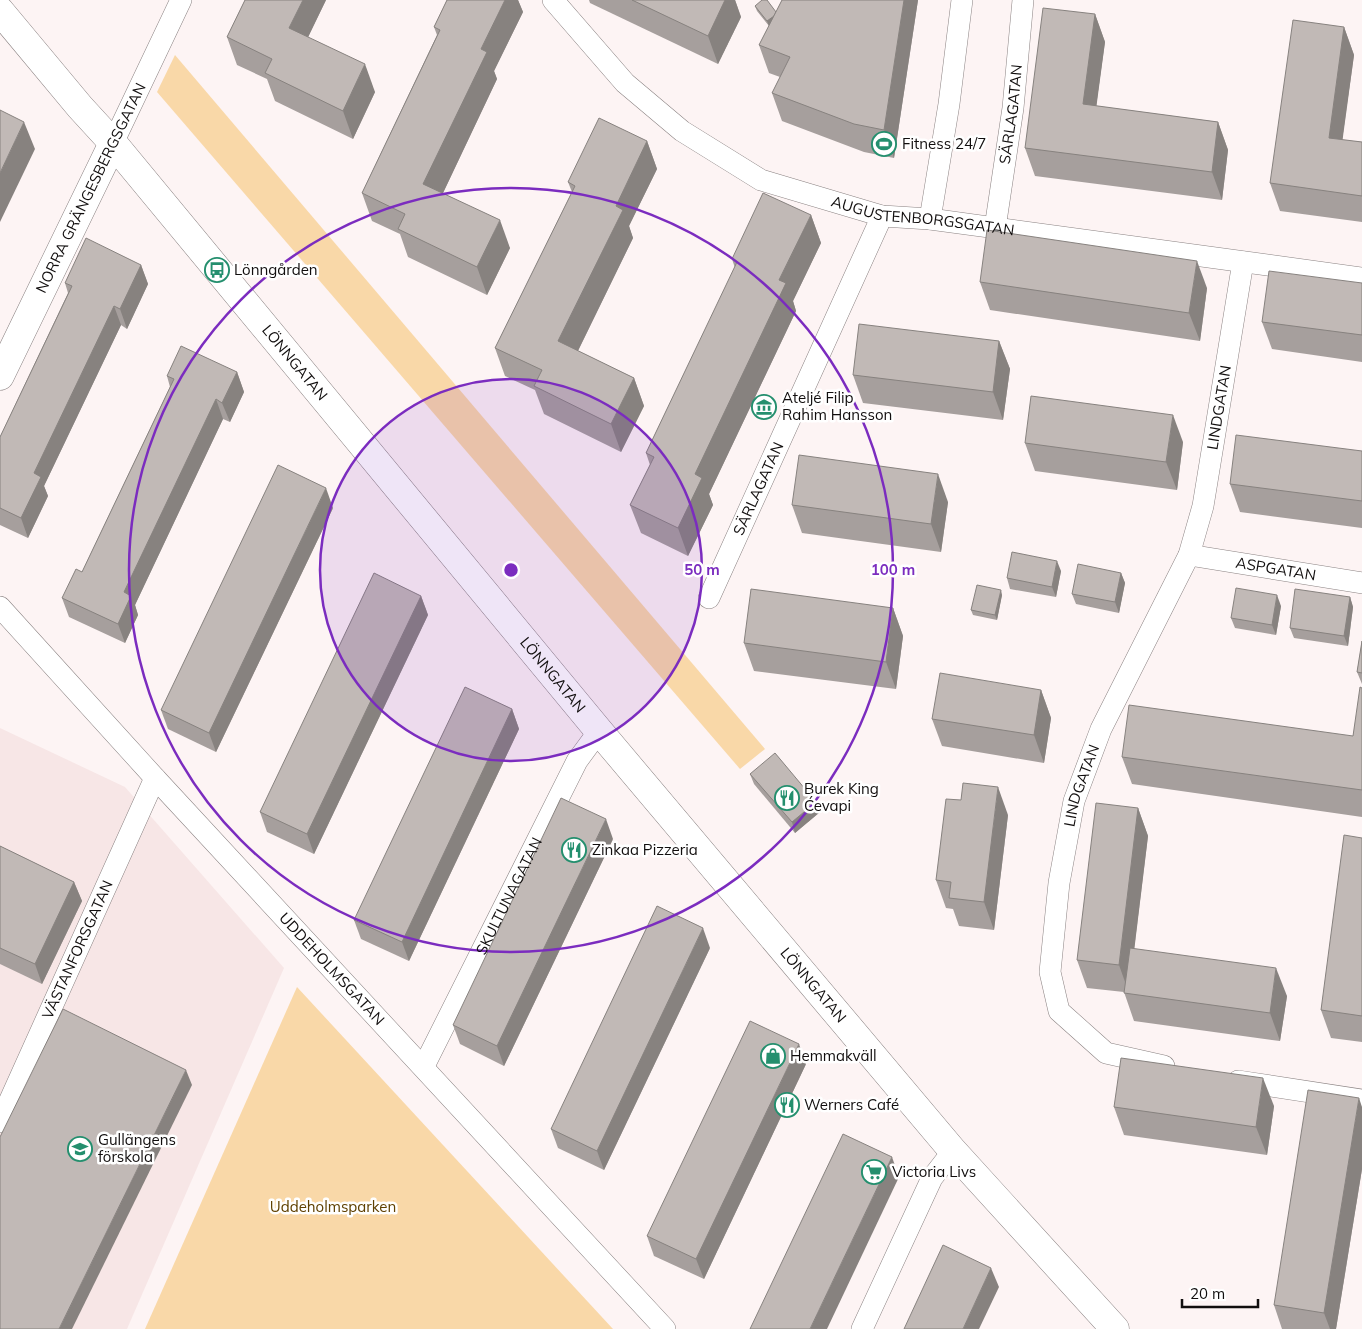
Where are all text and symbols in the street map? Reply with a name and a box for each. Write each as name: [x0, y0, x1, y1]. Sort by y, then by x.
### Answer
street label: SÄRLAGATAN: [995, 63, 1026, 165]
street label: NORRA GRÄNGESBERGSGATAN: [31, 80, 150, 296]
sports icon: Fitness 24/7: [871, 131, 897, 157]
place label: Fitness 24/7: [902, 134, 986, 153]
street label: AUGUSTENBORGSGATAN: [829, 191, 1016, 239]
bus stop icon: Lönngården: [204, 257, 230, 283]
place label: Lönngården: [234, 260, 318, 279]
street label: LÖNNGATAN: [258, 321, 332, 404]
street label: LINDGATAN: [1202, 364, 1235, 451]
place label: Ateljé Filip Rahim Hansson: [782, 388, 892, 424]
museum icon: Ateljé Filip Rahim Hansson: [751, 394, 777, 420]
street label: SÄRLAGATAN: [729, 439, 787, 538]
street label: ASPGATAN: [1234, 553, 1317, 584]
text: 50 m: [684, 560, 720, 579]
text: 100 m: [871, 560, 915, 579]
centre of rings: [502, 561, 520, 579]
street label: LÖNNGATAN: [516, 633, 590, 716]
street label: LINDGATAN: [1059, 742, 1103, 828]
place label: Burek King Ćevapi: [804, 779, 879, 815]
restaurant icon: Burek King Ćevapi: [774, 785, 800, 811]
street label: SKULTUNAGATAN: [471, 834, 546, 958]
restaurant icon: Zinkaa Pizzeria: [561, 837, 587, 863]
place label: Zinkaa Pizzeria: [592, 840, 698, 859]
street label: VÄSTANFORSGATAN: [38, 877, 117, 1022]
street label: UDDEHOLMSGATAN: [275, 908, 389, 1029]
street label: LÖNNGATAN: [776, 943, 851, 1026]
shop icon: Hemmakväll: [760, 1043, 786, 1069]
place label: Hemmakväll: [790, 1046, 877, 1065]
restaurant icon: Werners Café: [774, 1092, 800, 1118]
place label: Werners Café: [804, 1095, 899, 1114]
place label: Gullängens förskola: [98, 1130, 176, 1166]
school or university icon: Gullängens förskola: [67, 1136, 93, 1162]
supermarket icon: Victoria Livs: [861, 1159, 887, 1185]
place label: Victoria Livs: [892, 1162, 976, 1181]
park label: Uddeholmsparken: [270, 1197, 396, 1216]
scale bar: [1182, 1276, 1258, 1308]
text: 20 m: [1190, 1284, 1225, 1303]

